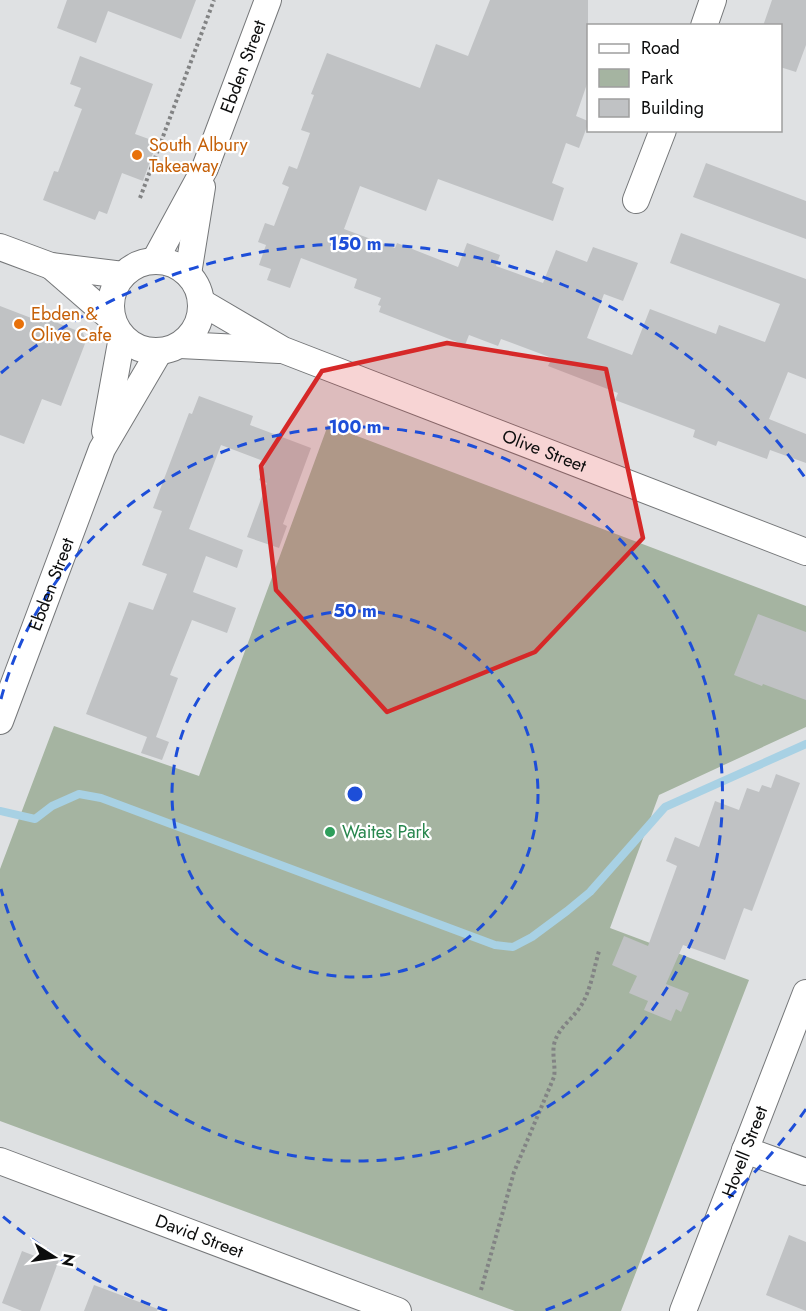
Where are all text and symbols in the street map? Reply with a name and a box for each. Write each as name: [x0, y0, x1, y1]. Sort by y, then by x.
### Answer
street label: Ebden Street: [214, 16, 273, 117]
legend: [587, 24, 782, 132]
text: Road: [641, 35, 680, 61]
text: Park: [641, 65, 673, 91]
text: Building: [641, 95, 704, 121]
place label: South Albury Takeaway: [149, 132, 248, 179]
marker: South Albury Takeaway: [130, 148, 144, 162]
text: 150 m: [329, 231, 381, 257]
place label: Ebden & Olive Cafe: [31, 301, 112, 348]
marker: Ebden & Olive Cafe: [12, 317, 26, 331]
text: 100 m: [328, 414, 382, 440]
street label: Olive Street: [498, 423, 591, 479]
street label: Ebden Street: [22, 533, 81, 635]
text: 50 m: [333, 598, 377, 624]
centre of rings: [345, 784, 365, 804]
place label: Waites Park: [342, 819, 430, 845]
marker: Waites Park: [323, 825, 337, 839]
street label: Hovell Street: [715, 1101, 774, 1201]
street label: David Street: [152, 1208, 248, 1265]
north arrow: [24, 1227, 84, 1287]
text: N: [56, 1251, 81, 1269]

